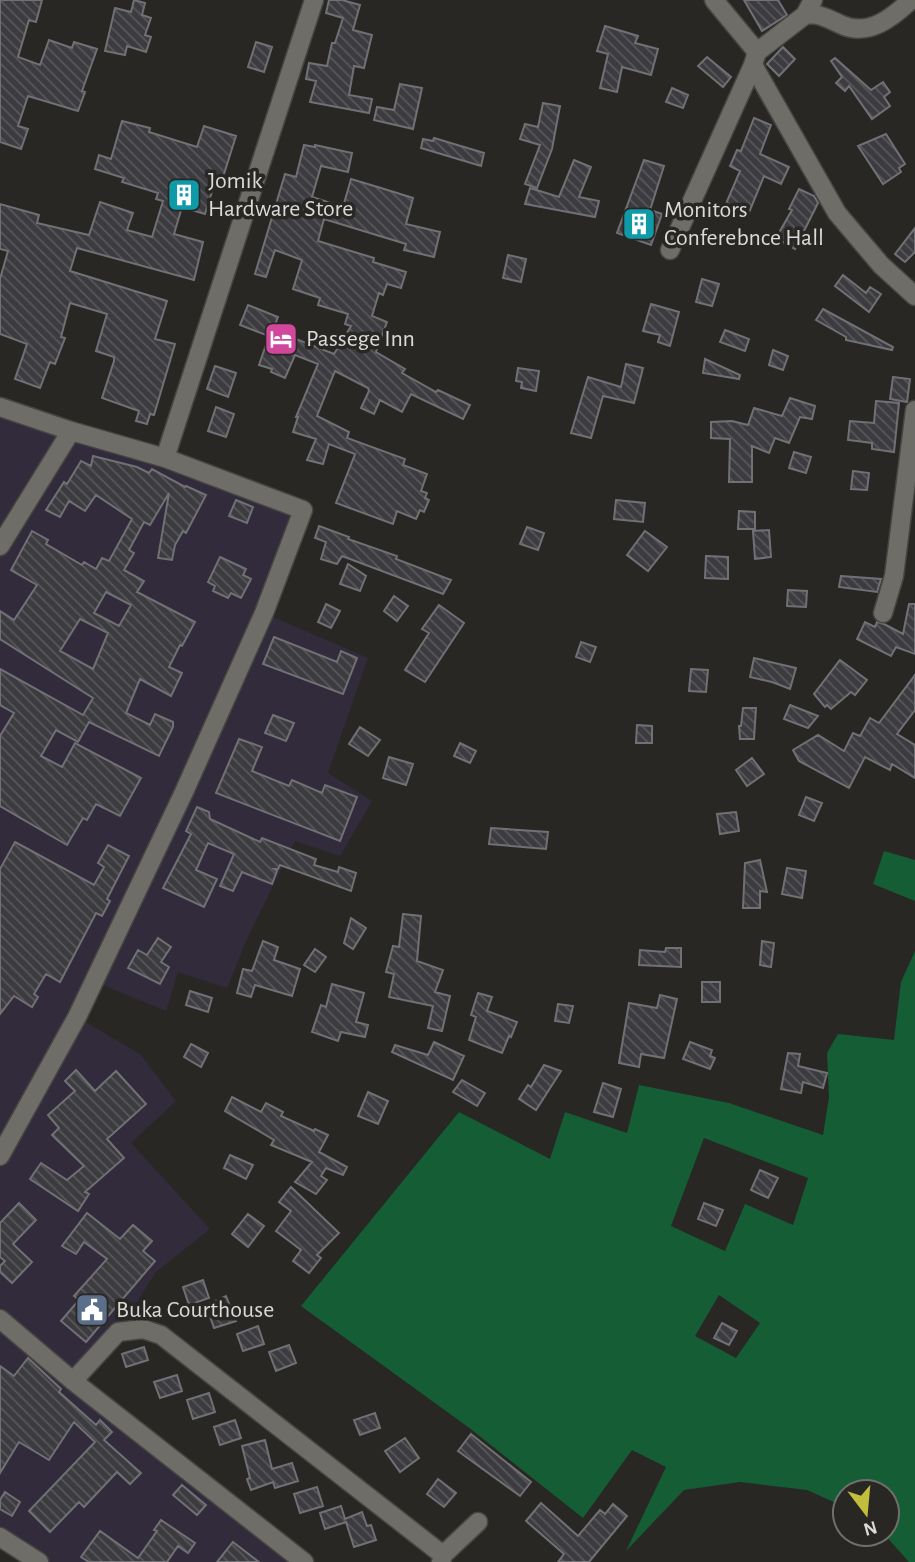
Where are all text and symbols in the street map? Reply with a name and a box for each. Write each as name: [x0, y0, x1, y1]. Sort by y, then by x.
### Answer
place label: Jomik Hardware Store: [208, 169, 353, 221]
building icon: Jomik Hardware Store: [165, 176, 203, 214]
place label: Monitors Conferebnce Hall: [664, 198, 824, 250]
building icon: Monitors Conferebnce Hall: [620, 205, 658, 243]
hotel icon: Passege Inn: [262, 320, 300, 358]
place label: Passege Inn: [306, 327, 415, 351]
public building icon: Buka Courthouse: [73, 1291, 111, 1329]
place label: Buka Courthouse: [116, 1298, 274, 1322]
north arrow: [831, 1478, 901, 1548]
text: N: [861, 1517, 879, 1539]

